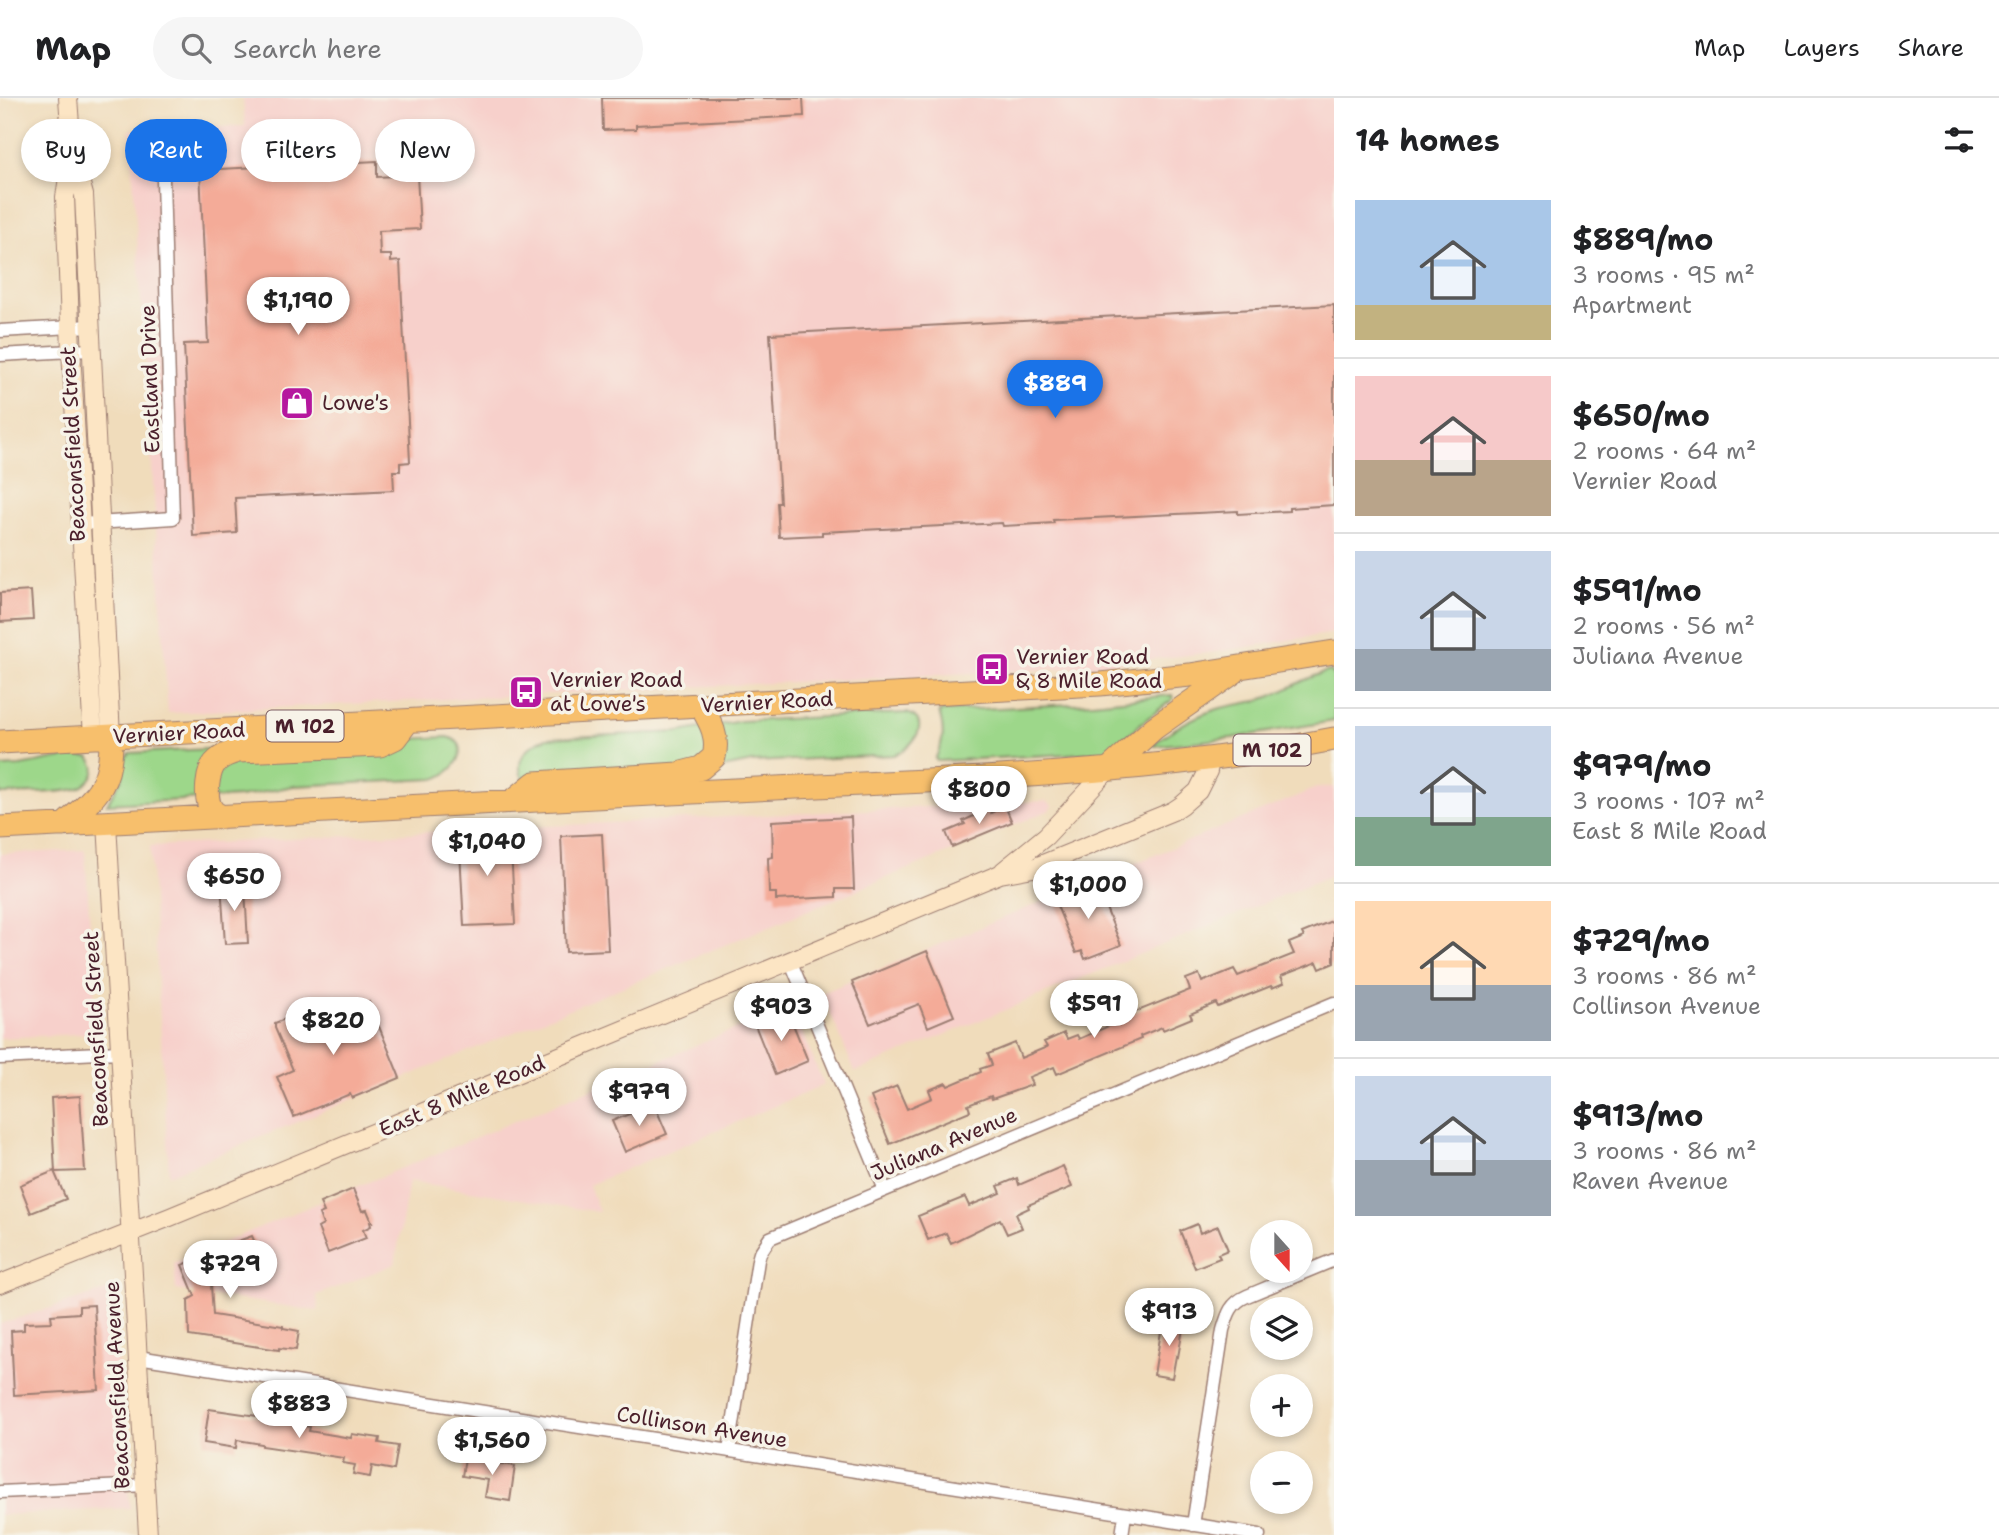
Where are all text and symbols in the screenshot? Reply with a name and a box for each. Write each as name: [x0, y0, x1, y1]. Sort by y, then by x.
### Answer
search box: [153, 17, 643, 80]
text: Map: [35, 26, 111, 71]
icon: search: [177, 29, 215, 67]
text: Search here: [233, 31, 382, 66]
text: Map: [1694, 32, 1745, 64]
text: Layers: [1783, 32, 1860, 64]
text: Share: [1898, 32, 1964, 64]
chip: Buy: [21, 119, 111, 182]
chip: Rent: [125, 119, 227, 182]
chip: Filters: [241, 119, 361, 182]
chip: New: [375, 119, 475, 182]
text: 14 homes: [1355, 120, 1500, 161]
icon: filters: [1940, 121, 1978, 159]
text: $889/mo: [1572, 219, 1713, 260]
icon: home: [1411, 228, 1495, 312]
text: 3 rooms · 95 m²: [1572, 260, 1755, 290]
pin: $1,190: [241, 278, 355, 337]
text: $1,190: [263, 285, 333, 315]
text: Apartment: [1572, 290, 1692, 320]
street label: Eastland Drive: [133, 304, 167, 454]
street label: Beaconsfield Street: [54, 345, 92, 543]
pin: $889: [1014, 360, 1096, 420]
text: $889: [1023, 368, 1087, 398]
shop icon: Lowe's: [278, 384, 316, 422]
place label: Lowe's: [322, 389, 389, 417]
text: $650/mo: [1572, 395, 1710, 436]
icon: home: [1411, 404, 1495, 488]
text: 2 rooms · 64 m²: [1572, 436, 1756, 466]
text: Vernier Road: [1572, 466, 1717, 496]
text: $591/mo: [1572, 570, 1702, 611]
icon: home: [1411, 579, 1495, 663]
text: 2 rooms · 56 m²: [1572, 611, 1755, 641]
text: Juliana Avenue: [1572, 641, 1744, 671]
place label: Vernier Road & 8 Mile Road: [1016, 643, 1162, 695]
bus stop icon: Vernier Road & 8 Mile Road: [973, 650, 1011, 688]
place label: Vernier Road at Lowe's: [550, 666, 683, 718]
bus stop icon: Vernier Road at Lowe's: [507, 673, 545, 711]
street label: Vernier Road: [700, 685, 834, 719]
road number: M 102: [266, 710, 344, 741]
street label: Vernier Road: [112, 716, 246, 750]
road number: M 102: [1234, 734, 1310, 765]
text: $979/mo: [1572, 745, 1712, 786]
icon: home: [1411, 754, 1495, 838]
pin: $800: [938, 766, 1020, 826]
text: $800: [947, 774, 1011, 804]
text: 3 rooms · 107 m²: [1572, 786, 1765, 816]
text: East 8 Mile Road: [1572, 816, 1767, 846]
pin: $1,040: [430, 818, 544, 878]
text: $1,040: [448, 826, 526, 856]
pin: $650: [193, 854, 275, 913]
text: $650: [203, 861, 265, 891]
pin: $1,000: [1031, 862, 1145, 921]
text: $1,000: [1049, 869, 1127, 899]
text: $729/mo: [1572, 920, 1710, 961]
icon: home: [1411, 929, 1495, 1013]
street label: Beaconsfield Street: [77, 930, 115, 1128]
text: 3 rooms · 86 m²: [1572, 961, 1757, 991]
pin: $591: [1053, 981, 1135, 1040]
pin: $903: [740, 984, 822, 1043]
text: $591: [1066, 988, 1122, 1018]
text: $903: [750, 991, 812, 1021]
text: Collinson Avenue: [1572, 991, 1761, 1021]
pin: $820: [292, 998, 374, 1057]
text: $820: [301, 1005, 365, 1035]
street label: East 8 Mile Road: [375, 1048, 549, 1144]
pin: $979: [598, 1068, 680, 1128]
text: $979: [608, 1076, 670, 1106]
text: $913/mo: [1572, 1095, 1703, 1136]
street label: Juliana Avenue: [866, 1101, 1022, 1187]
icon: home: [1411, 1104, 1495, 1188]
text: 3 rooms · 86 m²: [1572, 1136, 1757, 1166]
text: Raven Avenue: [1572, 1166, 1729, 1196]
north arrow: [1250, 1220, 1312, 1283]
map controls: [1250, 1220, 1313, 1514]
pin: $729: [189, 1240, 271, 1300]
text: $729: [199, 1248, 261, 1278]
street label: Beaconsfield Avenue: [98, 1280, 136, 1490]
pin: $913: [1128, 1288, 1210, 1348]
text: $913: [1141, 1296, 1197, 1326]
button: layers: [1250, 1297, 1313, 1360]
button: +: [1250, 1374, 1313, 1437]
pin: $883: [258, 1380, 340, 1440]
text: $883: [267, 1388, 331, 1418]
street label: Collinson Avenue: [615, 1400, 789, 1454]
pin: $1,560: [435, 1418, 549, 1477]
text: $1,560: [453, 1425, 531, 1455]
button: −: [1250, 1451, 1313, 1514]

